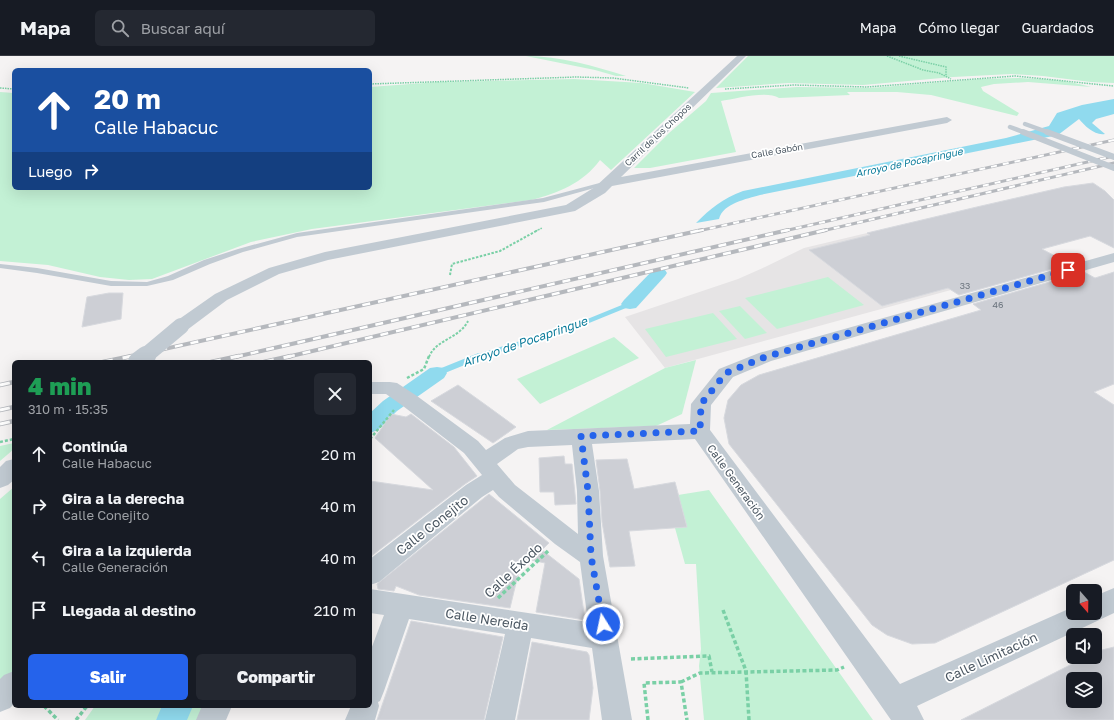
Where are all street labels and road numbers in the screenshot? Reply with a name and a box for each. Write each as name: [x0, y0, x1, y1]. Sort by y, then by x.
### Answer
street label: Carril de los Chopos: [622, 101, 693, 168]
street label: Calle Gabón: [750, 141, 804, 160]
street label: Calle Generación: [705, 442, 768, 522]
street label: Calle Conejito: [393, 492, 471, 558]
street label: Calle Éxodo: [481, 539, 546, 601]
street label: Calle Nereida: [444, 605, 530, 633]
street label: Calle Limitación: [942, 629, 1040, 685]

